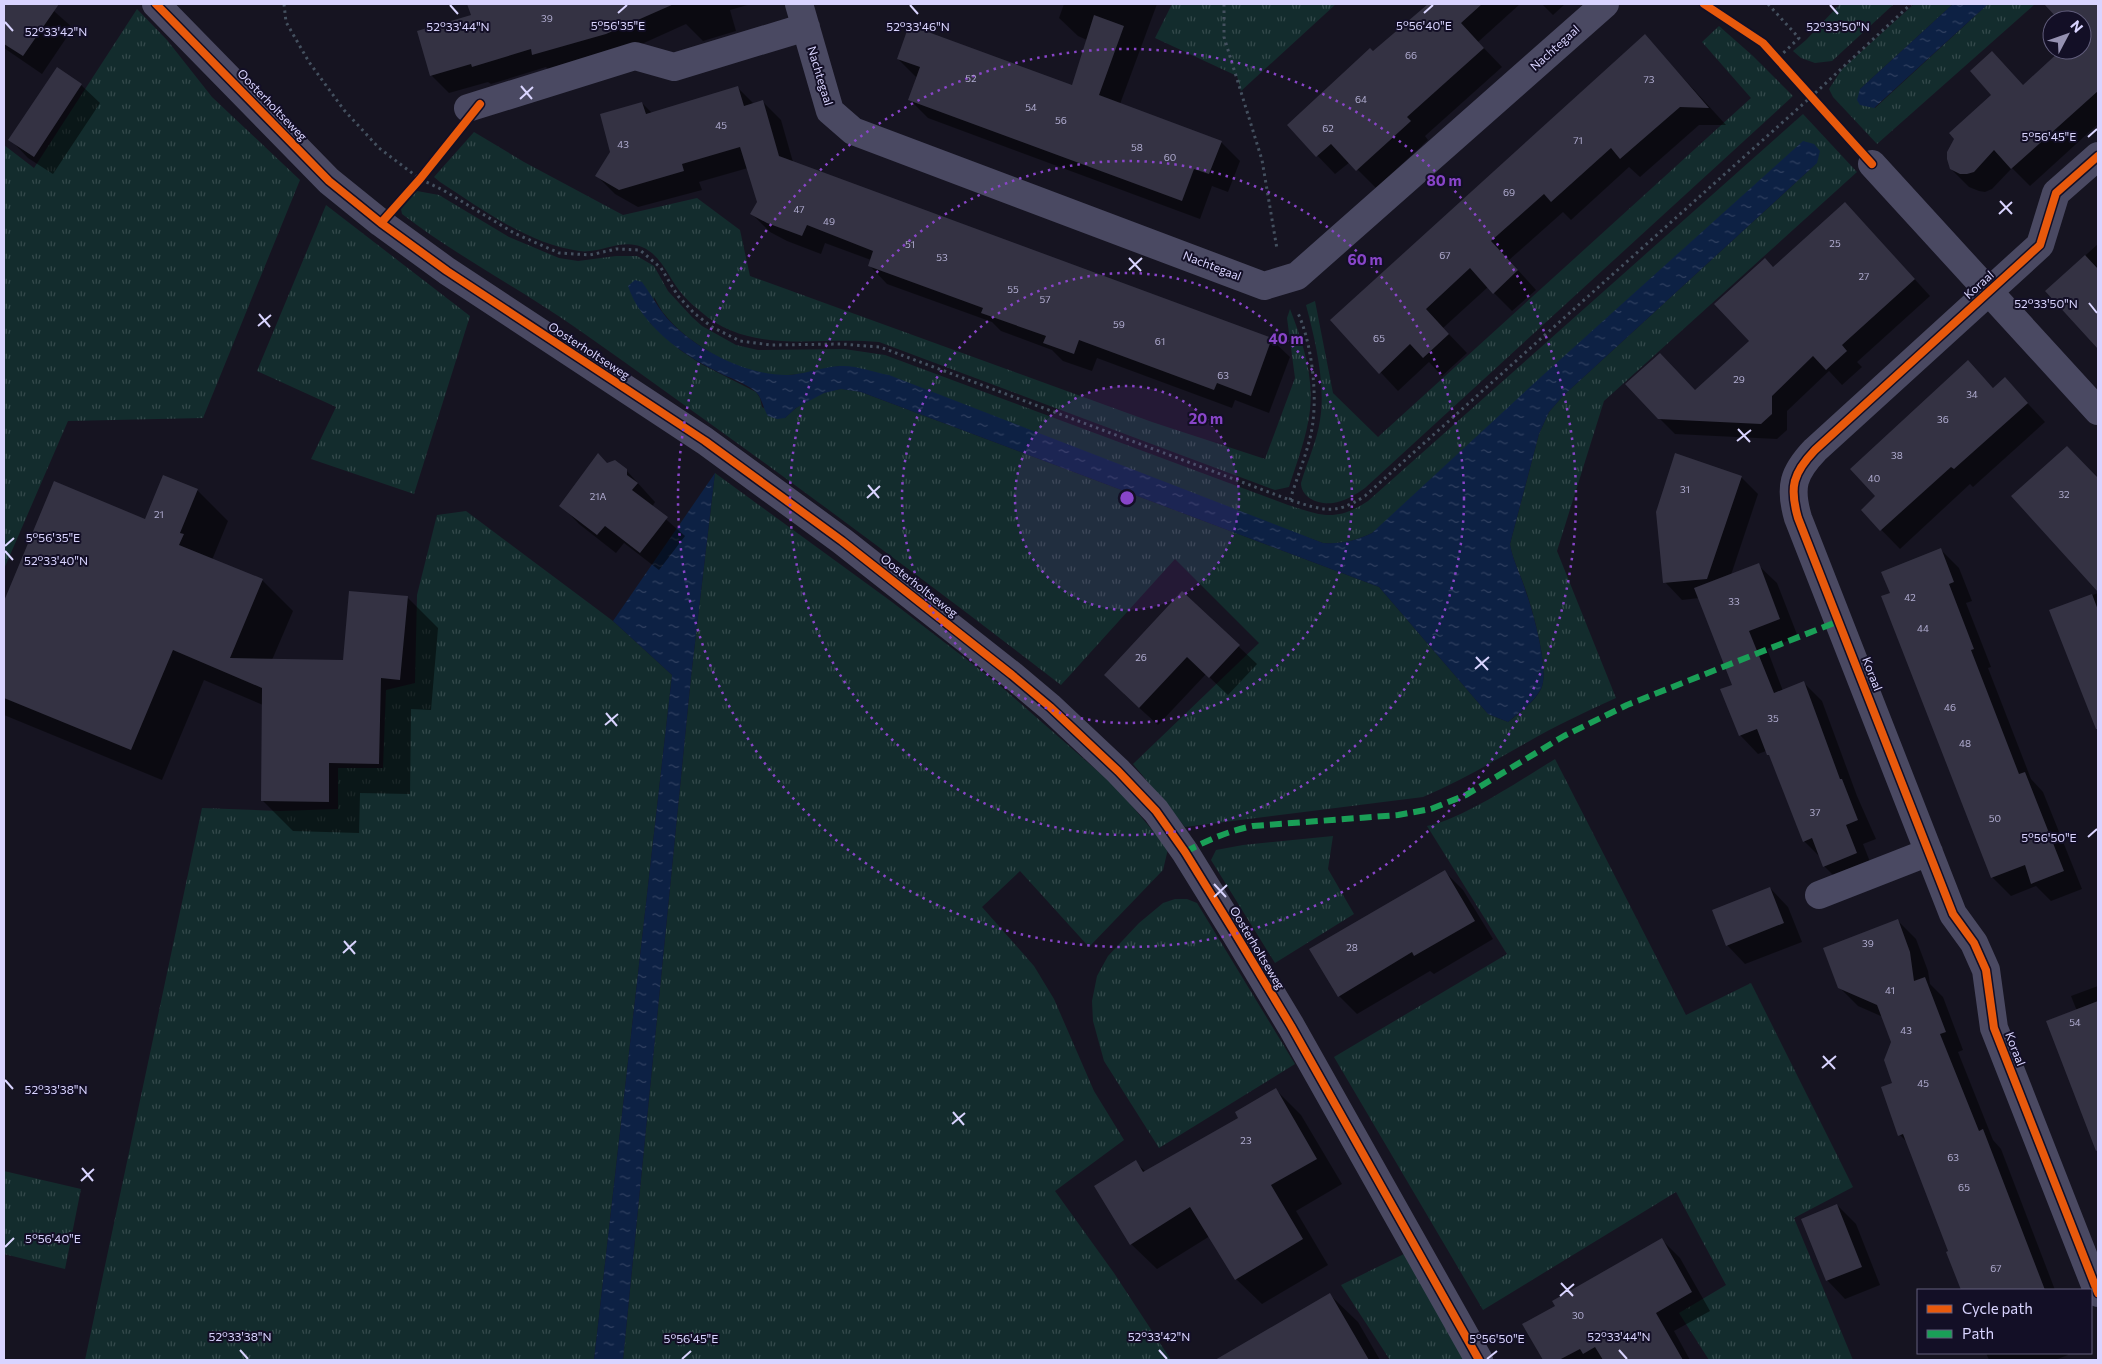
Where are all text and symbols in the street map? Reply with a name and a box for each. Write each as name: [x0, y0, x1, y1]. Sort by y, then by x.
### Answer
north arrow: [2042, 10, 2092, 60]
house number: 39: [541, 12, 553, 24]
text: N: [2067, 17, 2087, 36]
text: 5°56'35"E: [591, 18, 645, 32]
text: 5°56'40"E: [1396, 18, 1452, 32]
text: 52°33'44"N: [426, 19, 490, 33]
text: 52°33'46"N: [886, 19, 950, 33]
text: 52°33'50"N: [1806, 19, 1870, 33]
street label: Nachtegaal: [1527, 22, 1582, 73]
text: 52°33'42"N: [25, 24, 87, 38]
street label: Nachtegaal: [805, 44, 837, 107]
house number: 66: [1405, 49, 1417, 61]
street label: Oosterholtseweg: [235, 66, 311, 143]
house number: 52: [965, 72, 977, 84]
house number: 73: [1644, 73, 1655, 85]
house number: 64: [1355, 93, 1367, 105]
house number: 54: [1025, 101, 1037, 113]
house number: 56: [1055, 114, 1067, 126]
house number: 45: [715, 119, 727, 131]
house number: 62: [1322, 122, 1334, 134]
text: 5°56'45"E: [2022, 129, 2076, 143]
house number: 71: [1573, 134, 1583, 146]
house number: 43: [617, 138, 629, 150]
house number: 58: [1131, 141, 1143, 153]
house number: 60: [1164, 151, 1176, 163]
text: 80 m: [1426, 171, 1462, 189]
house number: 69: [1503, 186, 1515, 198]
house number: 47: [793, 203, 805, 215]
house number: 49: [823, 215, 835, 227]
house number: 25: [1829, 237, 1841, 249]
house number: 51: [905, 238, 915, 250]
street label: Nachtegaal: [1181, 248, 1243, 283]
house number: 67: [1439, 249, 1451, 261]
text: 60 m: [1347, 250, 1383, 268]
house number: 53: [936, 251, 948, 263]
street label: Koraal: [1961, 267, 1996, 301]
house number: 27: [1859, 270, 1869, 282]
house number: 55: [1007, 283, 1019, 295]
house number: 57: [1039, 293, 1051, 305]
text: 52°33'50"N: [2014, 296, 2078, 310]
house number: 59: [1113, 318, 1125, 330]
street label: Oosterholtseweg: [546, 319, 633, 382]
text: 40 m: [1268, 329, 1304, 347]
house number: 65: [1373, 332, 1385, 344]
house number: 61: [1155, 335, 1165, 347]
house number: 63: [1217, 369, 1229, 381]
house number: 29: [1733, 373, 1745, 385]
house number: 34: [1966, 388, 1978, 400]
text: 20 m: [1189, 409, 1223, 427]
house number: 36: [1937, 413, 1949, 425]
house number: 38: [1891, 449, 1903, 461]
house number: 40: [1868, 472, 1880, 484]
house number: 31: [1680, 483, 1690, 495]
house number: 32: [2058, 488, 2070, 500]
centre of rings: [1118, 489, 1136, 507]
house number: 21A: [590, 490, 606, 502]
house number: 21: [154, 508, 164, 520]
text: 5°56'35"E: [26, 530, 80, 544]
street label: Oosterholtseweg: [878, 551, 961, 620]
text: 52°33'40"N: [24, 553, 88, 567]
house number: 42: [1904, 591, 1916, 603]
house number: 33: [1728, 595, 1740, 607]
house number: 44: [1917, 622, 1929, 634]
house number: 26: [1135, 651, 1147, 663]
street label: Koraal: [1860, 655, 1886, 693]
house number: 46: [1944, 701, 1956, 713]
house number: 35: [1767, 712, 1779, 724]
house number: 48: [1959, 737, 1971, 749]
house number: 37: [1810, 806, 1820, 818]
house number: 50: [1989, 812, 2001, 824]
text: 5°56'50"E: [2021, 830, 2077, 844]
street label: Oosterholtseweg: [1228, 904, 1288, 992]
house number: 39: [1862, 937, 1874, 949]
house number: 28: [1346, 941, 1358, 953]
house number: 41: [1885, 984, 1895, 996]
house number: 54: [2069, 1016, 2081, 1028]
house number: 43: [1900, 1024, 1912, 1036]
street label: Koraal: [2003, 1030, 2029, 1068]
house number: 45: [1917, 1077, 1929, 1089]
text: 52°33'38"N: [24, 1082, 88, 1096]
house number: 23: [1240, 1134, 1252, 1146]
house number: 63: [1947, 1151, 1959, 1163]
house number: 65: [1958, 1181, 1970, 1193]
text: 5°56'40"E: [25, 1231, 81, 1245]
house number: 67: [1990, 1262, 2002, 1274]
legend: [1917, 1289, 2092, 1354]
text: Cycle path: [1962, 1299, 2033, 1317]
house number: 30: [1572, 1309, 1584, 1321]
text: Path: [1962, 1324, 1994, 1342]
text: 52°33'38"N: [208, 1329, 272, 1343]
text: 52°33'42"N: [1128, 1329, 1190, 1343]
text: 52°33'44"N: [1587, 1329, 1651, 1343]
text: 5°56'45"E: [664, 1331, 718, 1345]
text: 5°56'50"E: [1469, 1331, 1525, 1345]

